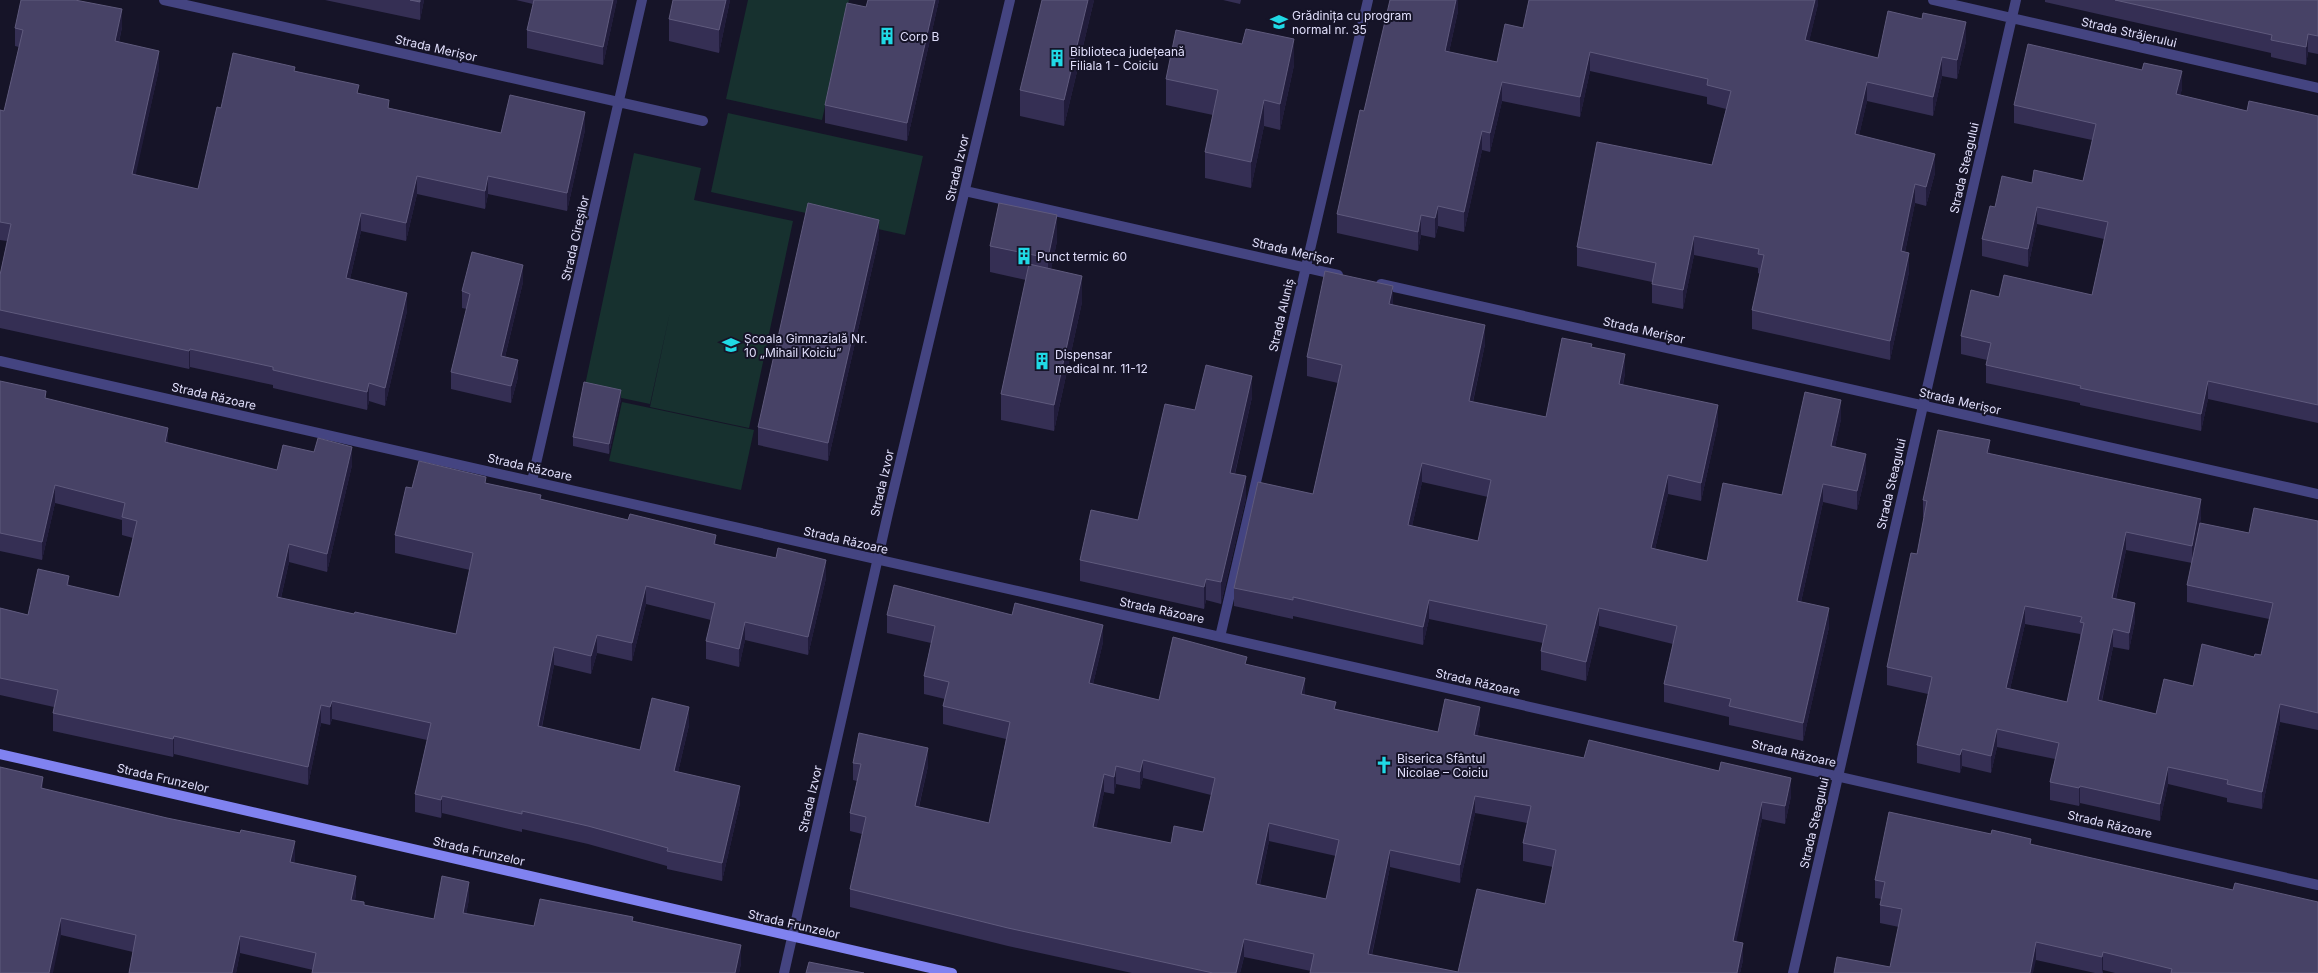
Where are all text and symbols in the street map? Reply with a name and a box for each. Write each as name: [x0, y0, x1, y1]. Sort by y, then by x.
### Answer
place label: Grădinița cu program normal nr. 35: [1292, 8, 1412, 37]
school or university icon: Grădinița cu program normal nr. 35: [1269, 12, 1289, 32]
street label: Strada Străjerului: [2080, 14, 2178, 50]
building icon: Corp B: [877, 26, 897, 46]
place label: Corp B: [900, 29, 939, 44]
street label: Strada Merișor: [393, 31, 479, 65]
place label: Biblioteca județeană Filiala 1 - Coiciu: [1070, 44, 1185, 73]
building icon: Biblioteca județeană Filiala 1 - Coiciu: [1047, 48, 1067, 68]
street label: Strada Steagului: [1946, 121, 1982, 215]
street label: Strada Izvor: [942, 133, 972, 203]
street label: Strada Cireșilor: [558, 193, 592, 282]
street label: Strada Merișor: [1250, 234, 1336, 268]
building icon: Punct termic 60: [1014, 246, 1034, 266]
place label: Punct termic 60: [1037, 249, 1127, 264]
street label: Strada Aluniș: [1265, 277, 1297, 353]
street label: Strada Merișor: [1601, 313, 1687, 347]
place label: Școala Gimnazială Nr. 10 „Mihail Koiciu”: [744, 331, 867, 360]
school or university icon: Școala Gimnazială Nr. 10 „Mihail Koiciu”: [721, 335, 741, 355]
place label: Dispensar medical nr. 11-12: [1055, 347, 1148, 376]
building icon: Dispensar medical nr. 11-12: [1032, 351, 1052, 371]
street label: Strada Răzoare: [170, 379, 258, 413]
street label: Strada Merișor: [1917, 384, 2003, 418]
street label: Strada Steagului: [1873, 437, 1909, 531]
street label: Strada Izvor: [867, 448, 897, 518]
street label: Strada Răzoare: [486, 450, 574, 484]
street label: Strada Răzoare: [802, 523, 890, 557]
street label: Strada Răzoare: [1118, 594, 1206, 626]
street label: Strada Răzoare: [1434, 665, 1522, 699]
street label: Strada Răzoare: [1750, 736, 1838, 770]
place label: Biserica Sfântul Nicolae – Coiciu: [1397, 751, 1488, 780]
church icon: Biserica Sfântul Nicolae – Coiciu: [1374, 755, 1394, 775]
street label: Strada Frunzelor: [116, 760, 211, 796]
street label: Strada Izvor: [795, 764, 825, 834]
street label: Strada Steagului: [1796, 776, 1832, 870]
street label: Strada Răzoare: [2066, 807, 2154, 841]
street label: Strada Frunzelor: [432, 833, 527, 869]
street label: Strada Frunzelor: [747, 906, 842, 942]

